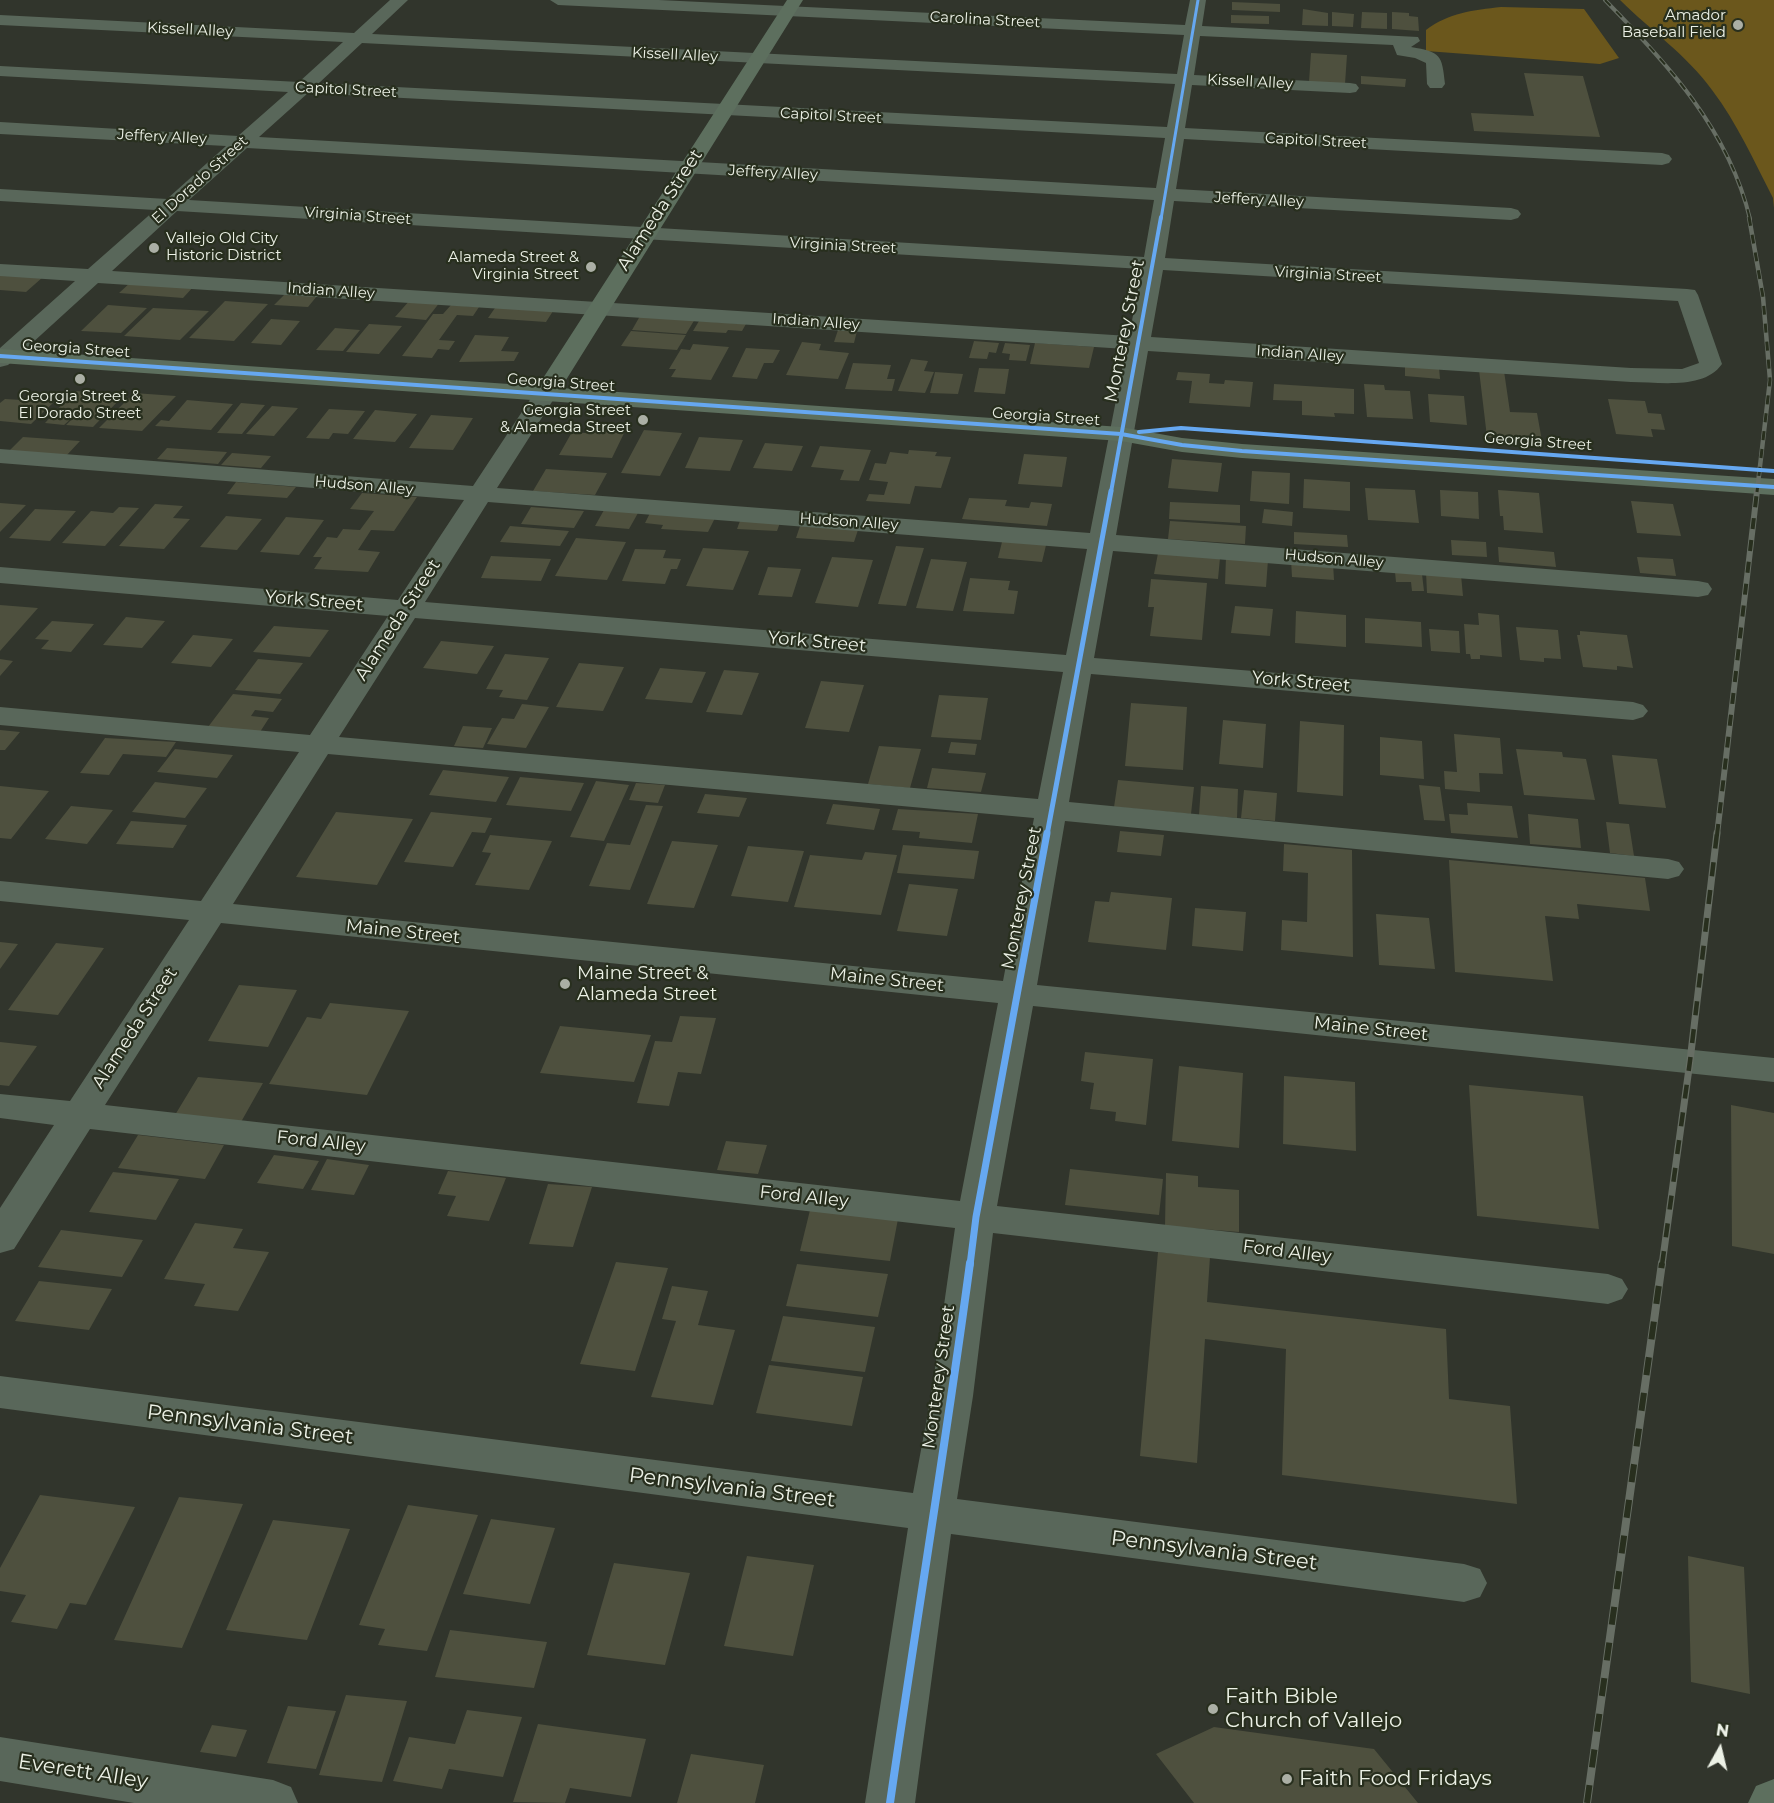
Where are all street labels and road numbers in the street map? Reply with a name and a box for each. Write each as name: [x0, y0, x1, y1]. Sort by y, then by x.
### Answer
street label: Carolina Street: [929, 8, 1041, 32]
street label: Kissell Alley: [146, 19, 234, 41]
street label: Kissell Alley: [631, 44, 719, 66]
street label: Kissell Alley: [1206, 71, 1294, 93]
street label: Capitol Street: [295, 78, 397, 102]
street label: Capitol Street: [780, 104, 882, 128]
street label: Jeffery Alley: [117, 126, 207, 148]
street label: Capitol Street: [1265, 129, 1367, 153]
street label: El Dorado Street: [148, 132, 252, 228]
street label: Alameda Street: [613, 145, 707, 275]
street label: Jeffery Alley: [728, 162, 818, 184]
street label: Jeffery Alley: [1214, 189, 1304, 211]
street label: Virginia Street: [304, 203, 412, 229]
street label: Virginia Street: [789, 234, 897, 258]
street label: Monterey Street: [1101, 258, 1149, 404]
street label: Virginia Street: [1274, 263, 1382, 287]
street label: Indian Alley: [287, 279, 375, 303]
street label: Indian Alley: [772, 310, 860, 334]
street label: Georgia Street: [21, 336, 131, 362]
street label: Indian Alley: [1256, 342, 1344, 366]
street label: Georgia Street: [506, 370, 616, 396]
street label: Georgia Street: [991, 404, 1101, 430]
street label: Georgia Street: [1483, 429, 1593, 455]
street label: Hudson Alley: [314, 473, 414, 499]
street label: Hudson Alley: [799, 510, 899, 534]
street label: Hudson Alley: [1284, 546, 1384, 572]
street label: Alameda Street: [351, 555, 445, 685]
street label: York Street: [264, 586, 364, 616]
street label: York Street: [767, 627, 867, 657]
street label: York Street: [1251, 667, 1351, 697]
street label: Monterey Street: [998, 825, 1046, 971]
street label: Maine Street: [345, 915, 461, 949]
street label: Alameda Street: [88, 963, 182, 1093]
street label: Maine Street: [829, 963, 945, 997]
street label: Maine Street: [1313, 1012, 1429, 1046]
street label: Ford Alley: [275, 1127, 367, 1157]
street label: Ford Alley: [758, 1182, 850, 1212]
street label: Ford Alley: [1241, 1236, 1333, 1268]
street label: Monterey Street: [918, 1304, 960, 1450]
street label: Pennsylvania Street: [145, 1400, 355, 1450]
street label: Pennsylvania Street: [627, 1463, 837, 1513]
street label: Pennsylvania Street: [1109, 1526, 1319, 1576]
street label: Everett Alley: [16, 1749, 150, 1795]

